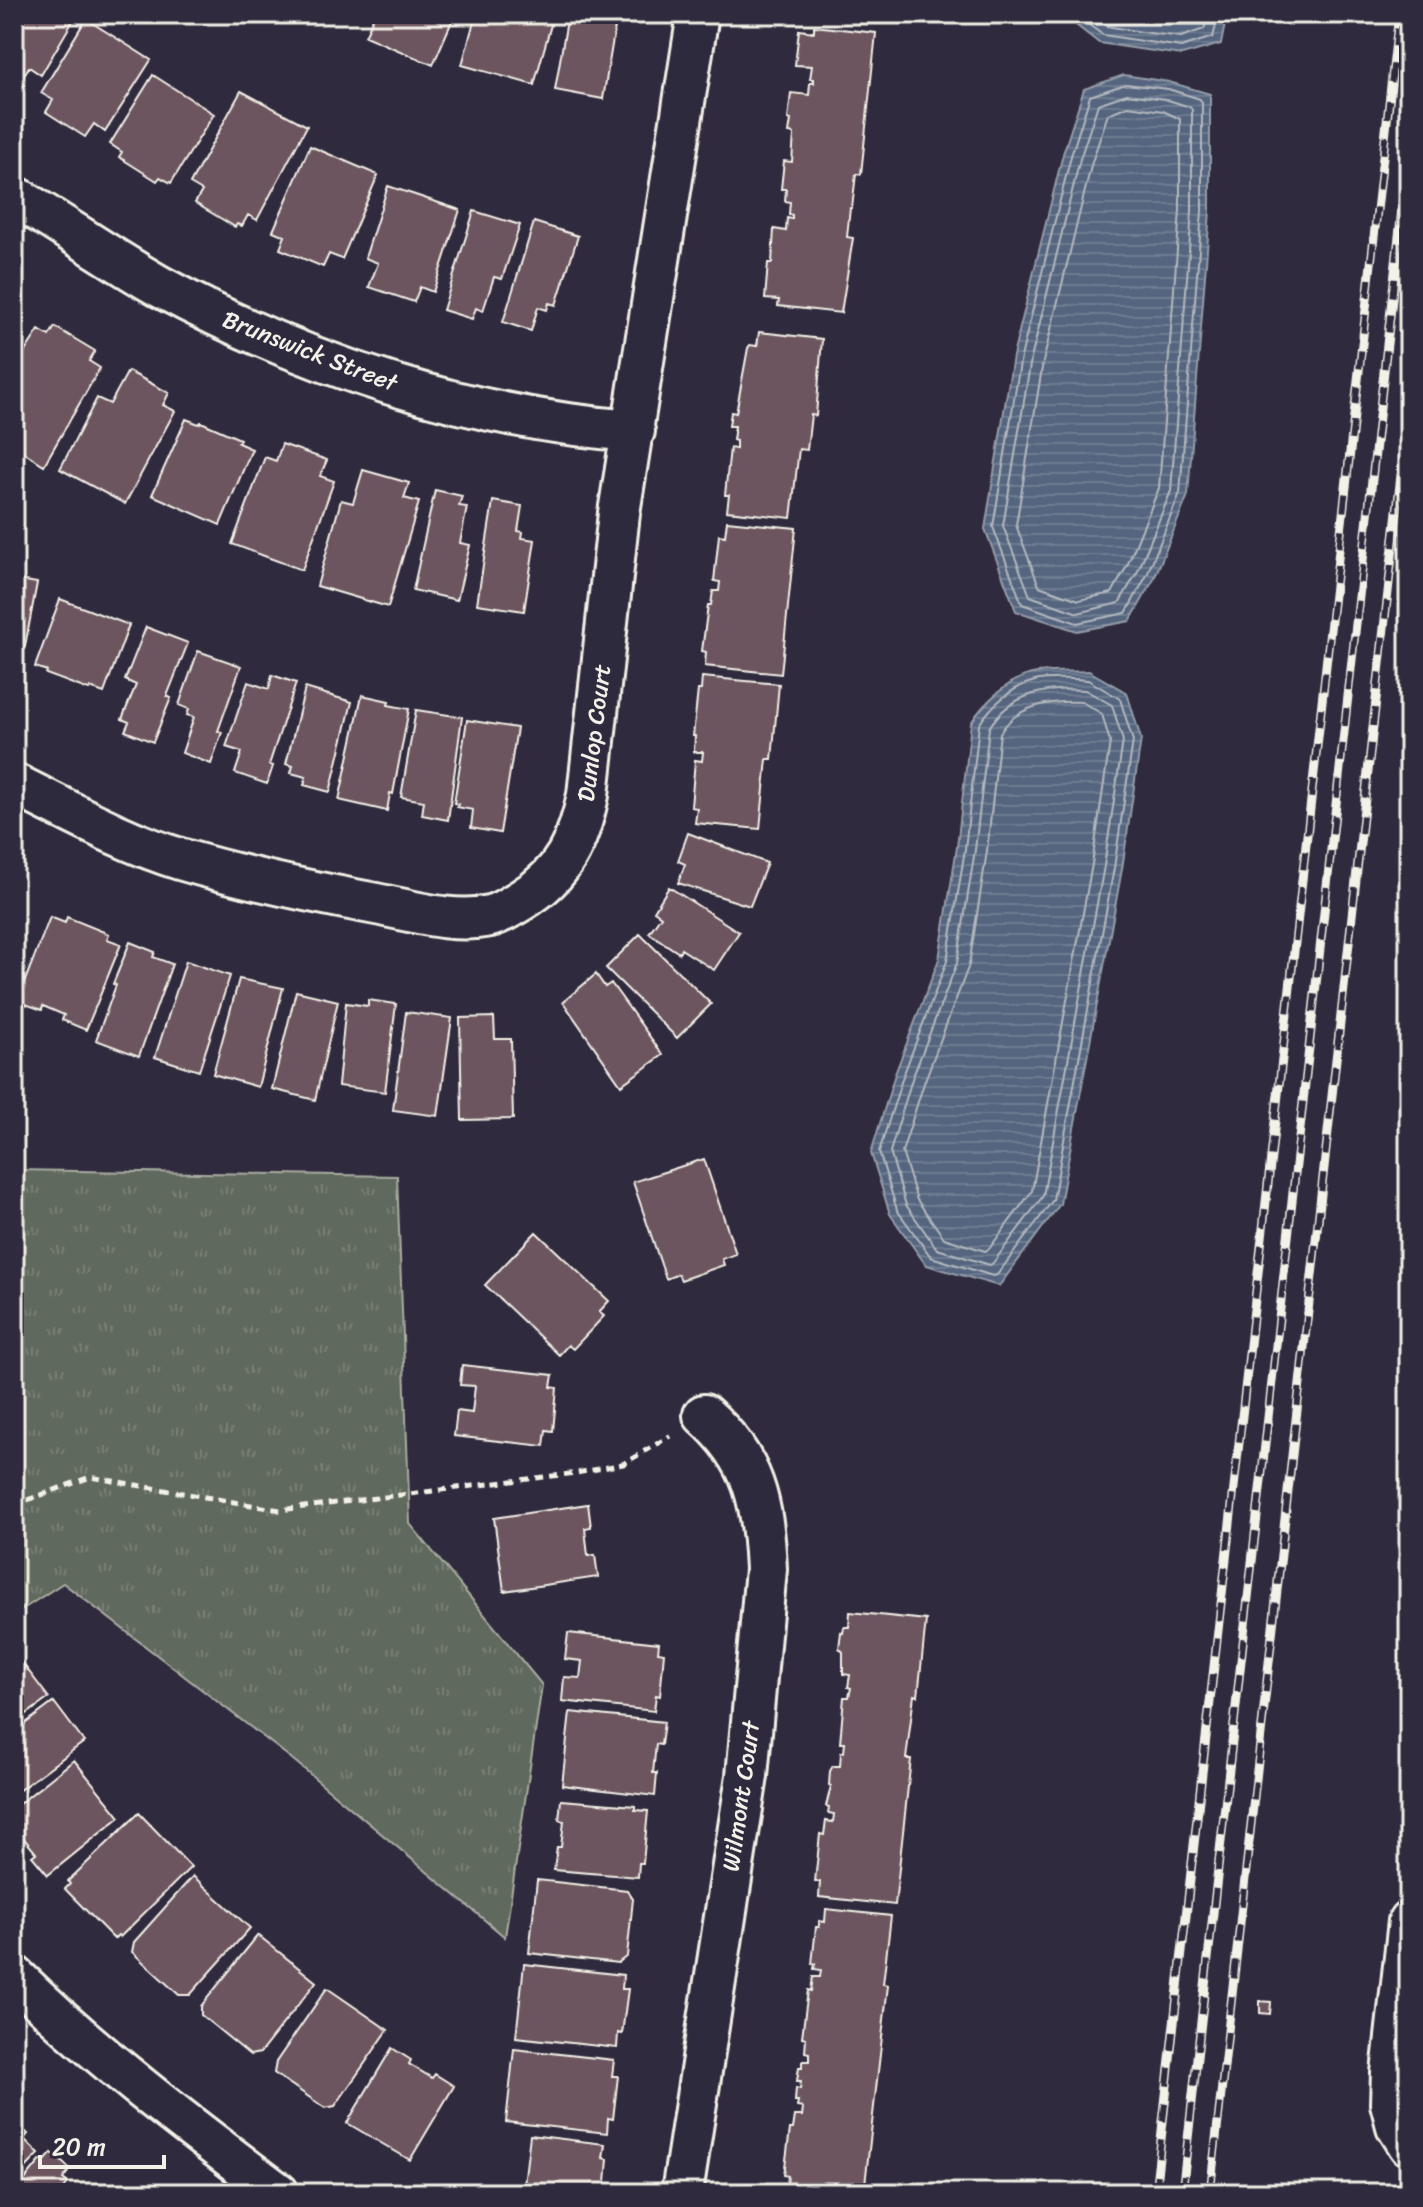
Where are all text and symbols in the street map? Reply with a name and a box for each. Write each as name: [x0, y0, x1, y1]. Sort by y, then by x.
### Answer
street label: Brunswick Street: [216, 298, 405, 404]
street label: Dunlop Court: [565, 662, 623, 804]
street label: Wilmont Court: [710, 1717, 773, 1874]
scale bar: [40, 2119, 164, 2169]
text: 20 m: [52, 2126, 106, 2168]

